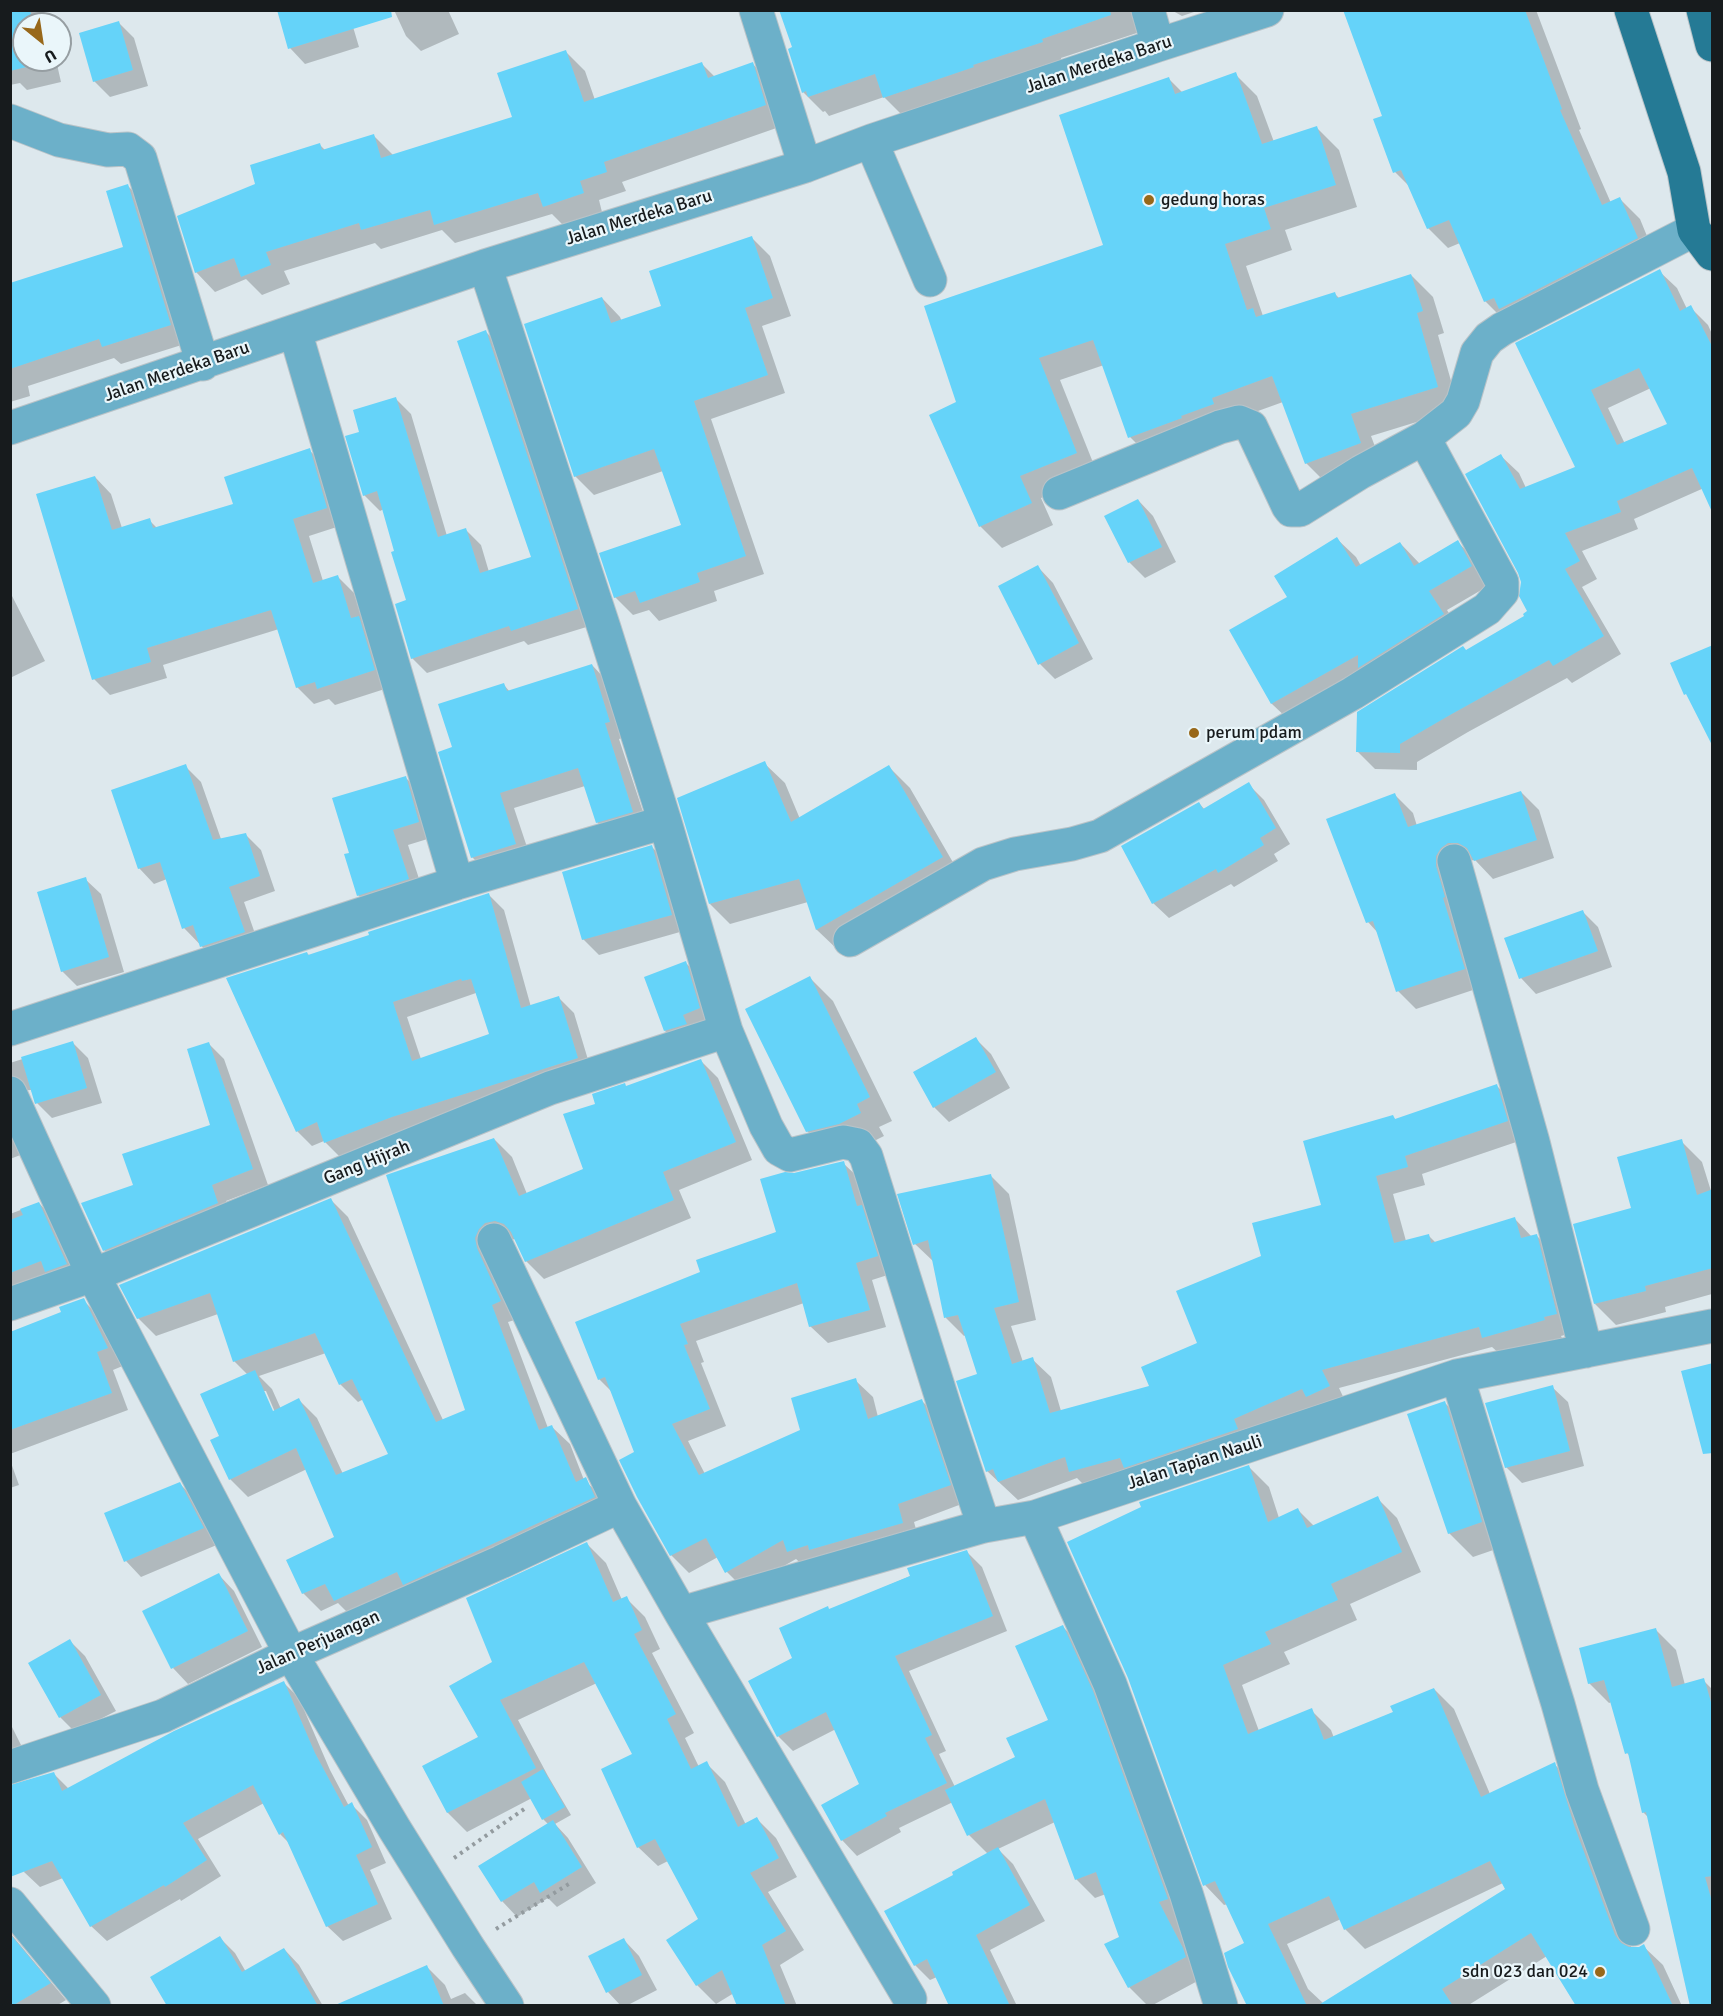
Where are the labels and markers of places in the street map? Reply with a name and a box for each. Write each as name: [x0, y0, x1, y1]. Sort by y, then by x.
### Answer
place label: gedung horas: [1161, 189, 1265, 211]
marker: gedung horas: [1142, 193, 1156, 207]
place label: perum pdam: [1206, 722, 1302, 744]
marker: perum pdam: [1187, 726, 1201, 740]
place label: sdn 023 dan 024: [1462, 1961, 1588, 1983]
marker: sdn 023 dan 024: [1593, 1965, 1607, 1979]

